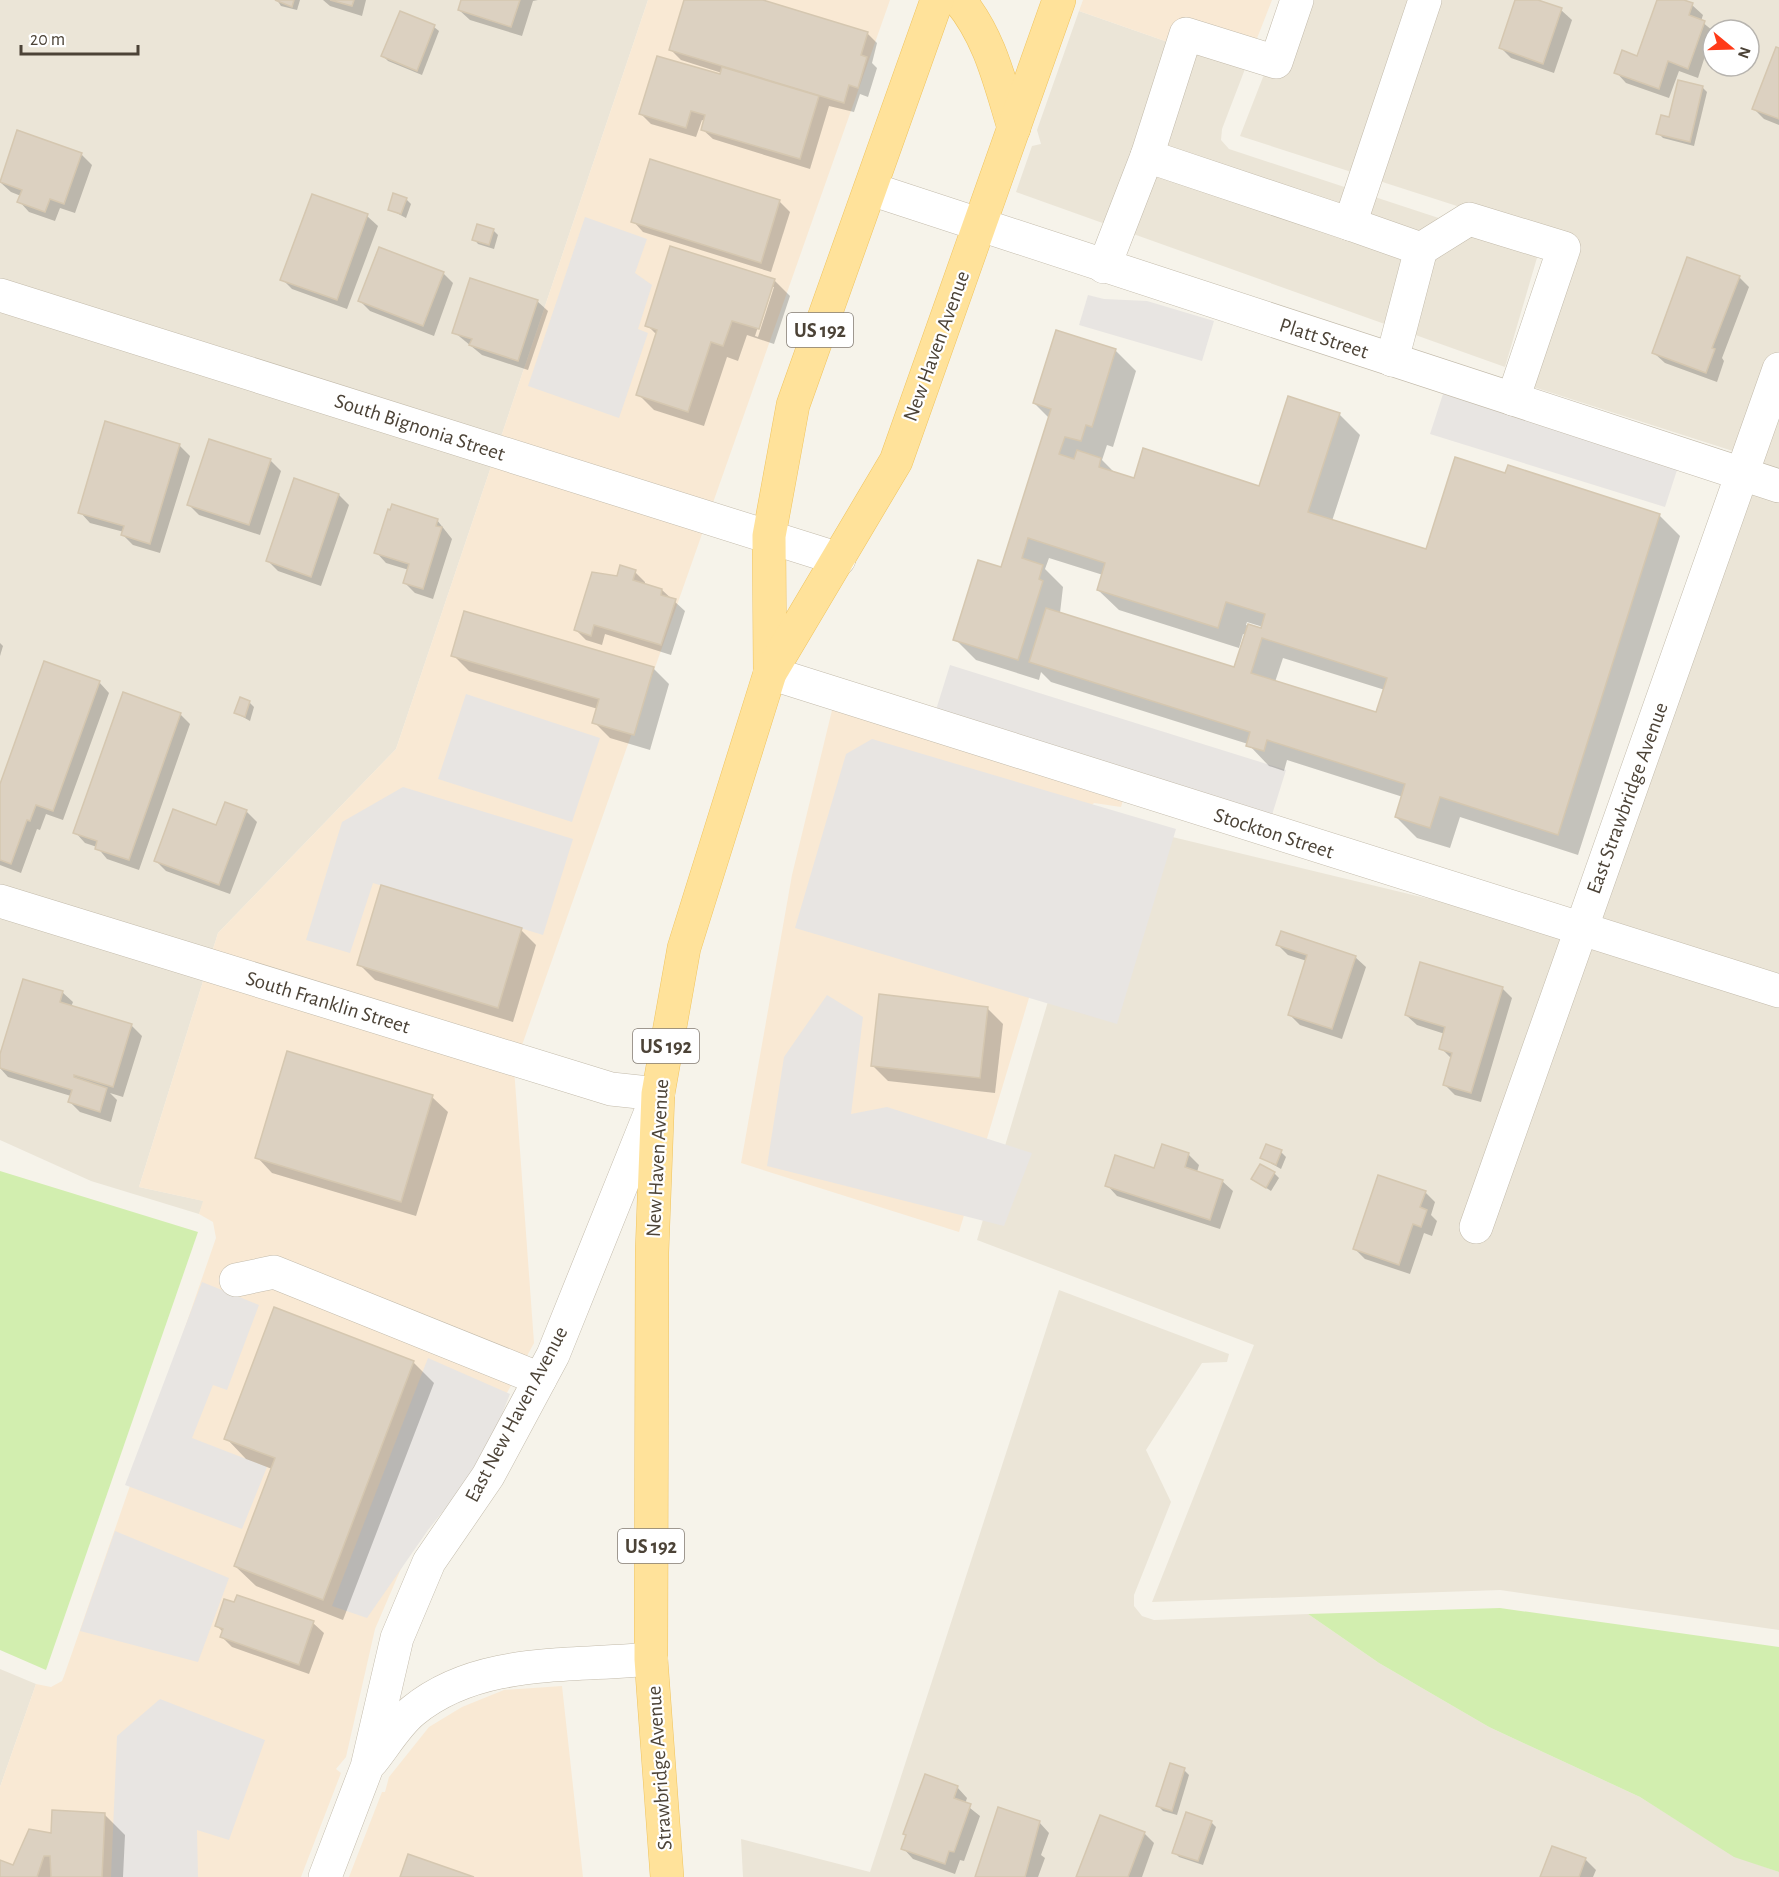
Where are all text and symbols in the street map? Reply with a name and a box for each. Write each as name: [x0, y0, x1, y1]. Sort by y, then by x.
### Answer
scale bar: [21, 18, 138, 56]
north arrow: [1701, 18, 1761, 78]
text: 20 m: [30, 31, 65, 49]
text: N: [1735, 45, 1754, 60]
street label: New Haven Avenue: [900, 268, 973, 424]
road number: US 192: [787, 313, 853, 347]
street label: Platt Street: [1277, 314, 1371, 363]
street label: South Bignonia Street: [332, 390, 508, 465]
street label: East Strawbridge Avenue: [1583, 700, 1672, 897]
street label: Stockton Street: [1211, 804, 1337, 863]
street label: South Franklin Street: [243, 968, 413, 1038]
road number: US 192: [633, 1029, 699, 1063]
street label: New Haven Avenue: [643, 1078, 672, 1238]
street label: East New Haven Avenue: [461, 1323, 572, 1506]
road number: US 192: [618, 1529, 684, 1563]
street label: Strawbridge Avenue: [643, 1685, 676, 1851]

